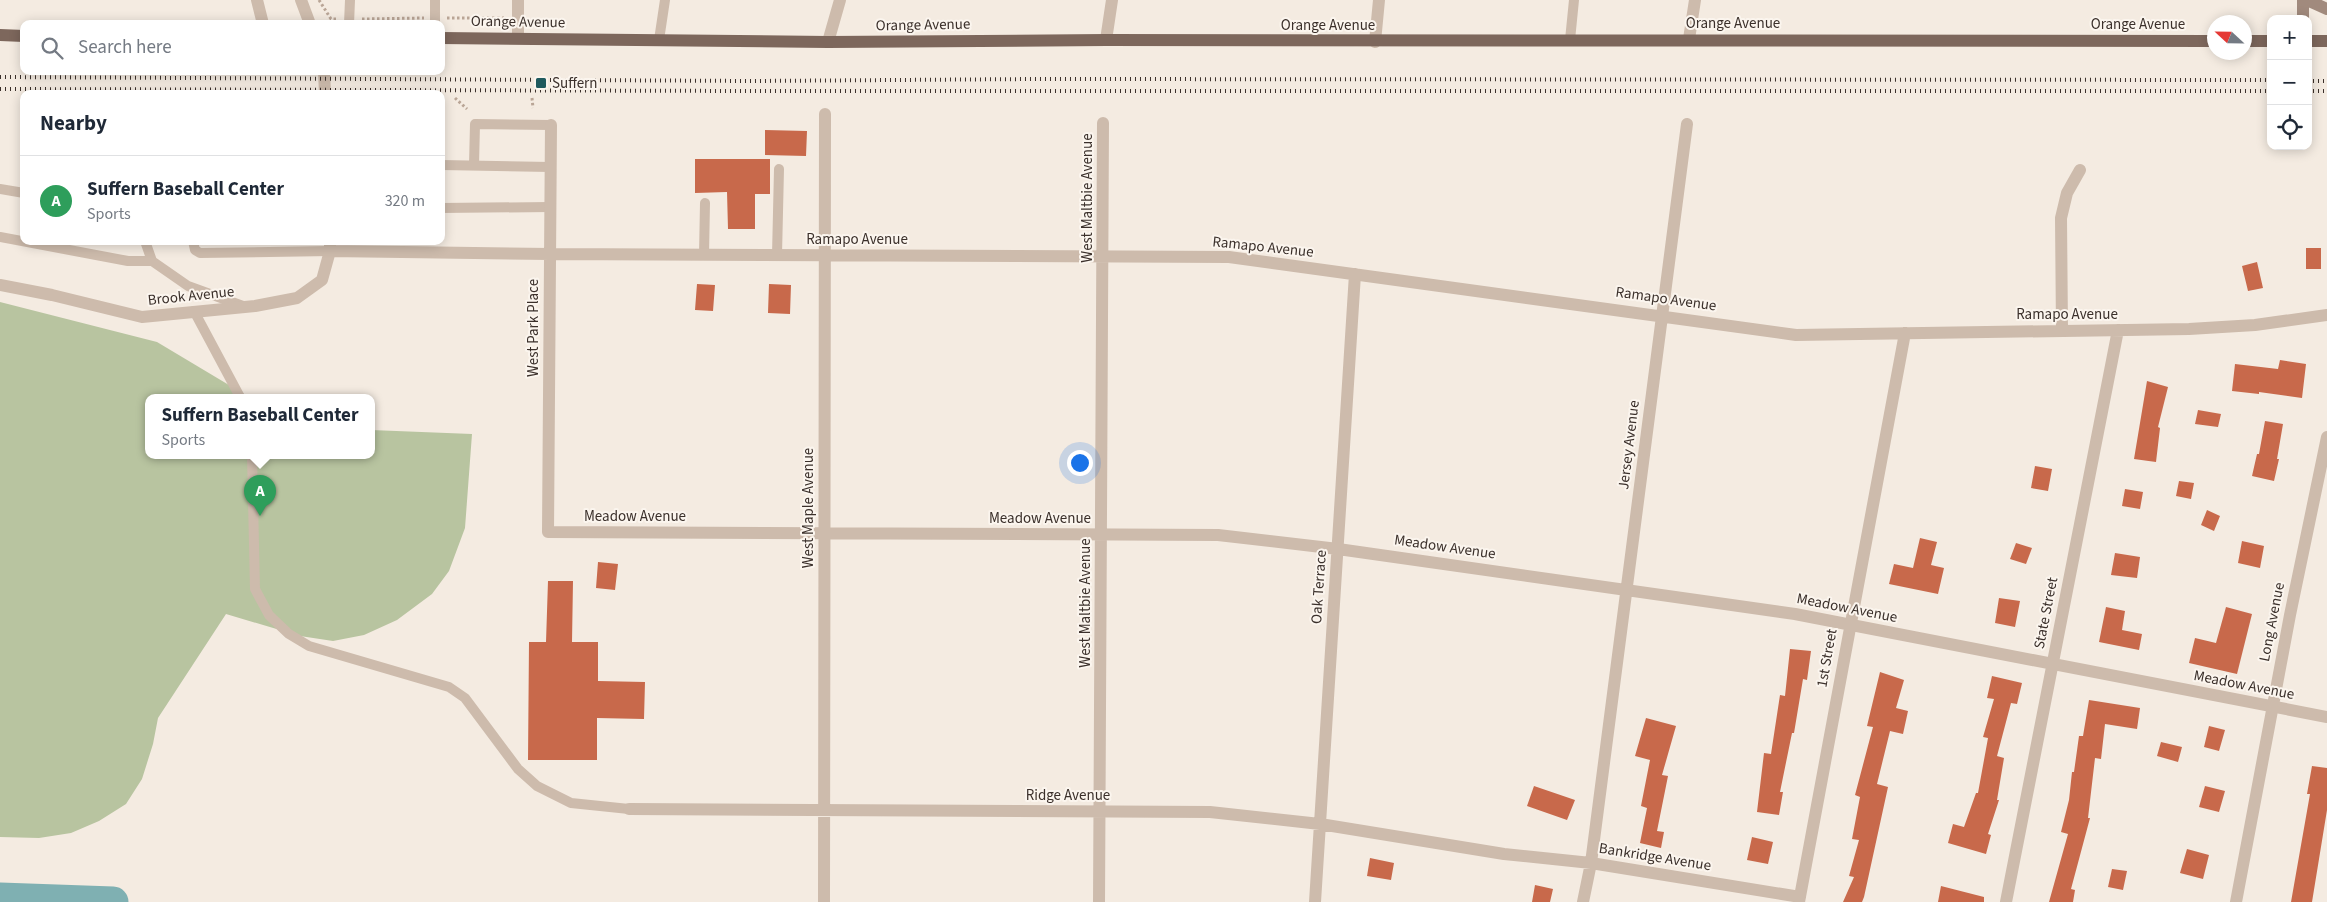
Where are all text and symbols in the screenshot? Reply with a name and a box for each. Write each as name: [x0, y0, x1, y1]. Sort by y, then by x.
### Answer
street label: Orange Avenue: [471, 11, 565, 33]
street label: Orange Avenue: [1686, 13, 1780, 34]
street label: Orange Avenue: [876, 14, 970, 36]
street label: Orange Avenue: [2091, 14, 2185, 35]
street label: Orange Avenue: [1281, 15, 1375, 36]
north arrow: [2207, 15, 2252, 60]
map controls: [2267, 15, 2312, 150]
button: +: [2267, 15, 2312, 60]
search box: [20, 20, 445, 75]
icon: search: [38, 34, 66, 62]
text: Search here: [78, 34, 172, 61]
button: −: [2267, 60, 2312, 105]
place label: Suffern: [552, 73, 598, 94]
marker: Suffern: [534, 76, 548, 90]
button: locate: [2267, 105, 2312, 150]
text: Nearby: [40, 108, 107, 138]
street label: West Maltbie Avenue: [1077, 133, 1098, 263]
text: Suffern Baseball Center: [87, 176, 284, 203]
text: A: [51, 190, 61, 212]
text: 320 m: [385, 190, 425, 212]
text: Sports: [87, 203, 131, 225]
street label: Ramapo Avenue: [806, 229, 908, 250]
street label: Ramapo Avenue: [1211, 231, 1315, 263]
street label: West Park Place: [523, 279, 544, 377]
street label: Brook Avenue: [147, 281, 235, 311]
street label: Ramapo Avenue: [1614, 282, 1718, 316]
street label: Ramapo Avenue: [2016, 304, 2118, 325]
popup: [145, 394, 375, 459]
street label: Jersey Avenue: [1613, 399, 1645, 491]
text: Suffern Baseball Center: [162, 402, 358, 429]
text: Sports: [162, 429, 205, 451]
street label: West Maple Avenue: [798, 448, 819, 568]
your location: [1067, 450, 1093, 476]
pin: A: [244, 475, 276, 516]
street label: Meadow Avenue: [584, 506, 686, 527]
street label: Meadow Avenue: [989, 508, 1091, 529]
street label: Meadow Avenue: [1393, 529, 1497, 565]
street label: West Maltbie Avenue: [1075, 538, 1096, 668]
street label: Oak Terrace: [1306, 549, 1332, 625]
street label: State Street: [2029, 575, 2063, 651]
street label: Long Avenue: [2254, 581, 2290, 663]
street label: Meadow Avenue: [1795, 588, 1899, 628]
street label: 1st Street: [1812, 627, 1842, 689]
street label: Meadow Avenue: [2192, 665, 2296, 705]
street label: Ridge Avenue: [1026, 785, 1110, 806]
street label: Bankridge Avenue: [1597, 838, 1713, 876]

